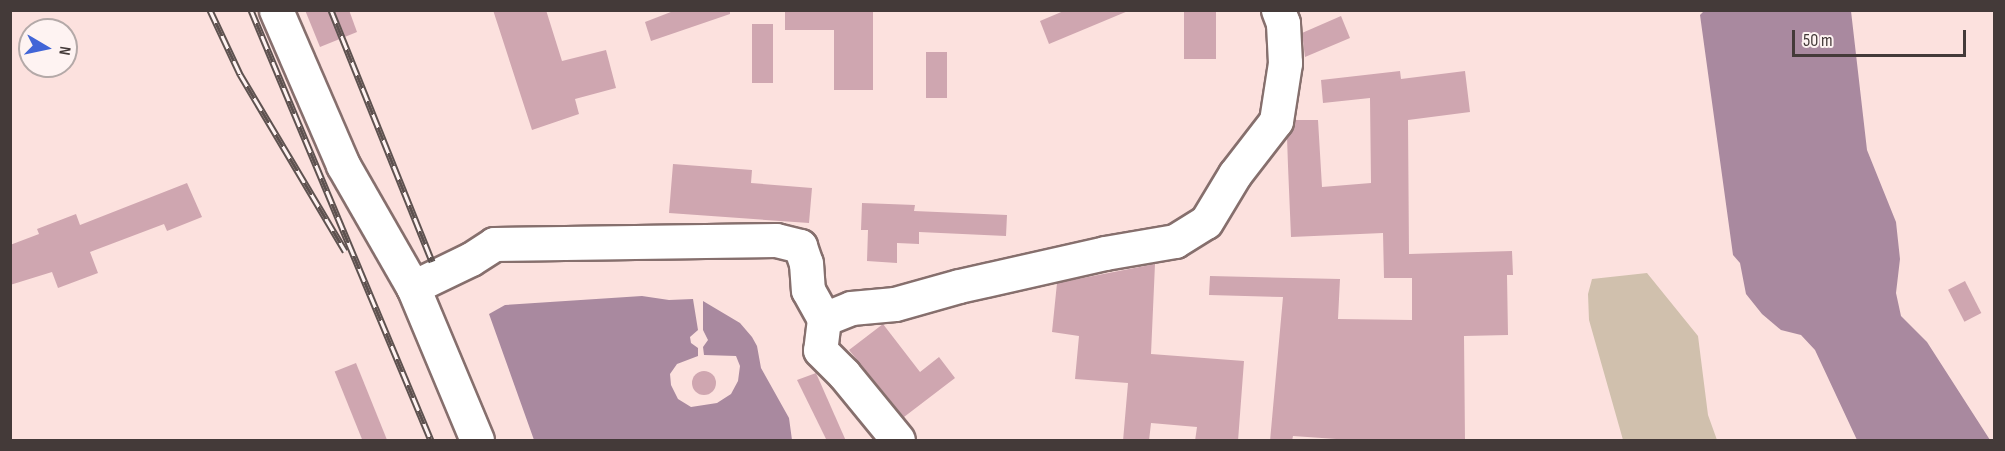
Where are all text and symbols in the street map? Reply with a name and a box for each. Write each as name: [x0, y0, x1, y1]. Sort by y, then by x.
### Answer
north arrow: [18, 18, 78, 78]
scale bar: [1795, 18, 1969, 56]
text: 50 m: [1803, 30, 1833, 51]
text: N: [54, 45, 74, 56]

